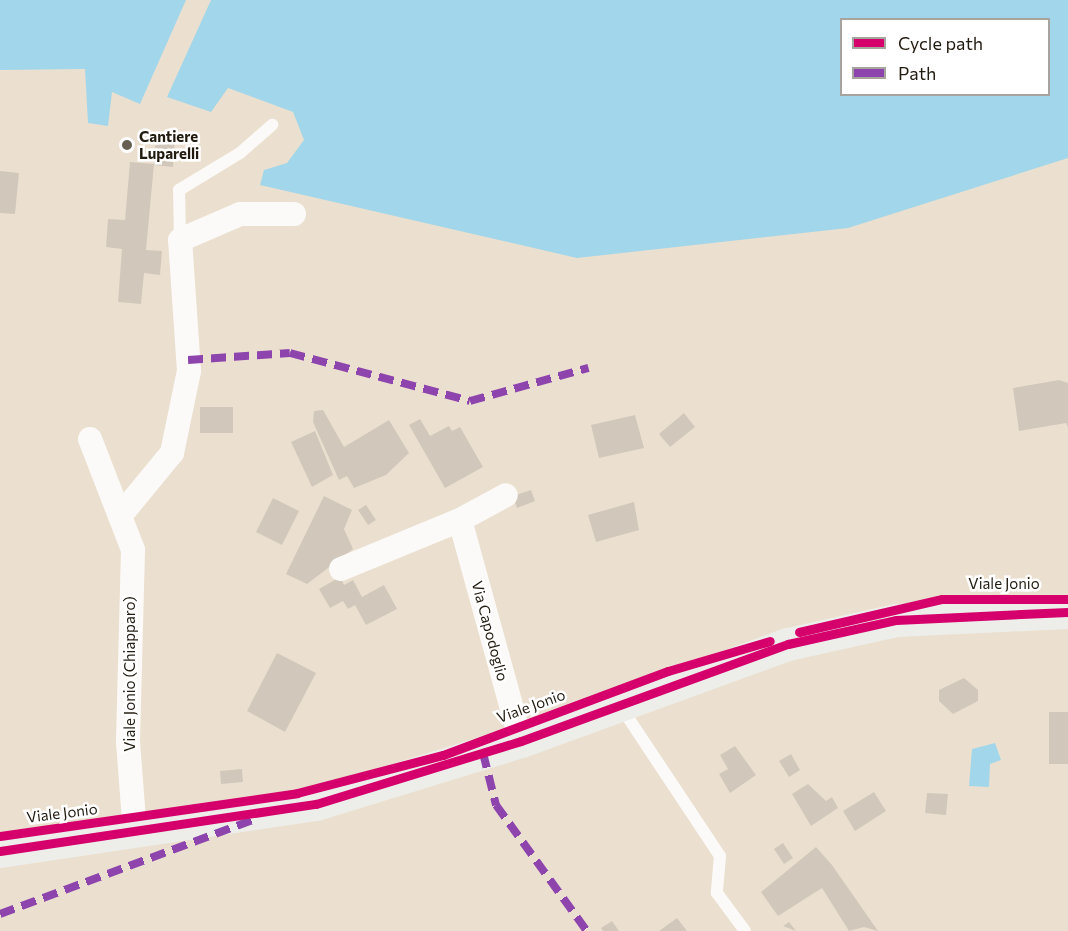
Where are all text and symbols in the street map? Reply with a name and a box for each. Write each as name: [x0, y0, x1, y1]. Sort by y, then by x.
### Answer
legend: [840, 18, 1050, 96]
text: Cycle path: [898, 32, 983, 54]
text: Path: [898, 62, 936, 84]
place label: Cantiere Luparelli: [139, 127, 199, 162]
marker: Cantiere Luparelli: [120, 138, 134, 152]
street label: Viale Jonio: [968, 575, 1040, 593]
street label: Via Capodoglio: [468, 579, 512, 683]
street label: Viale Jonio (Chiapparo): [121, 596, 139, 752]
street label: Viale Jonio: [494, 685, 568, 727]
street label: Viale Jonio: [26, 800, 98, 826]

